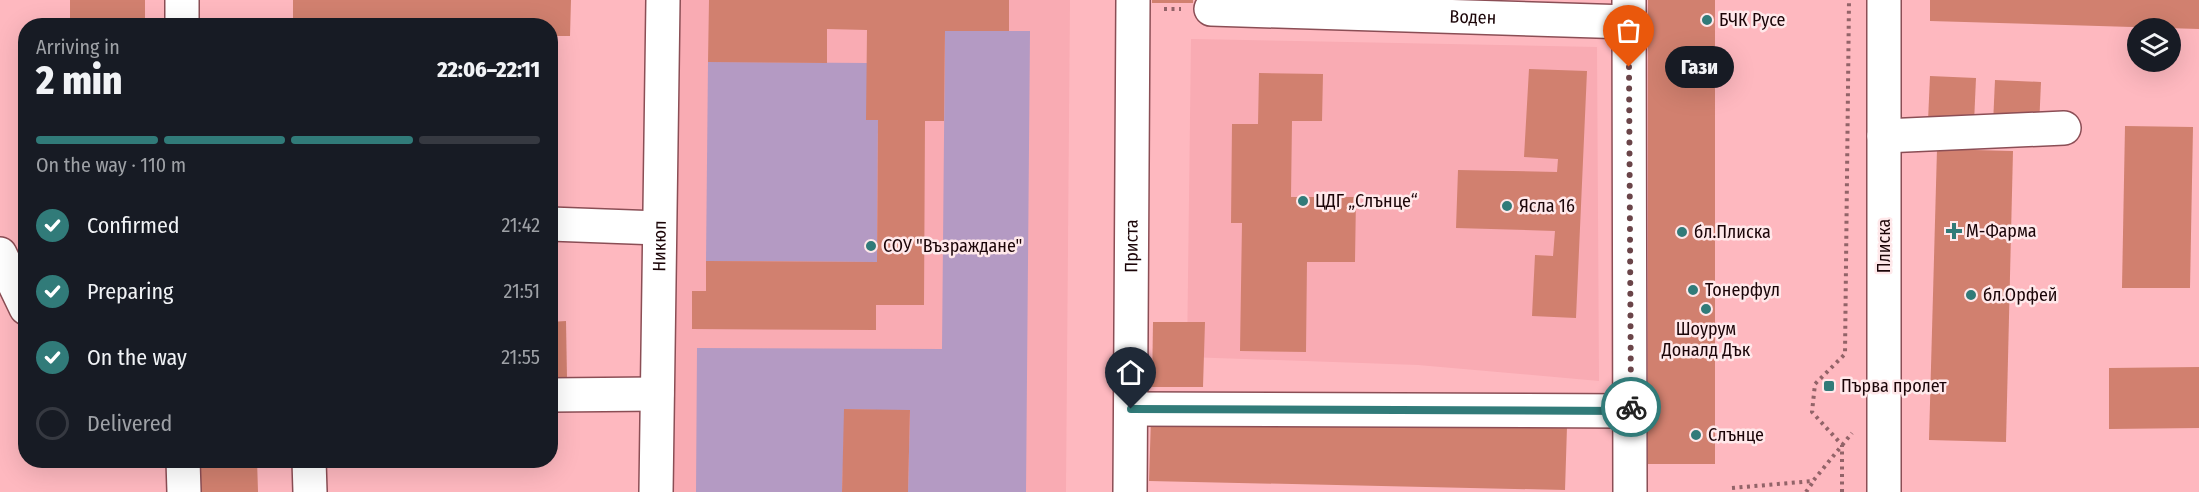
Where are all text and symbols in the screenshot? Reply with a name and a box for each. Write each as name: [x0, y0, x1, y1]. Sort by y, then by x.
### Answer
street label: Воден: [1449, 5, 1497, 29]
pin: [1603, 5, 1654, 67]
place label: БЧК Русе: [1719, 9, 1786, 31]
marker: БЧК Русе: [1700, 13, 1714, 27]
icon: bag: [1612, 14, 1645, 47]
map controls: [2127, 18, 2181, 72]
button: layers: [2127, 18, 2181, 72]
text: Arriving in: [36, 35, 120, 59]
callout: Гази: [1665, 46, 1734, 88]
text: Гази: [1681, 55, 1718, 79]
text: 22:06–22:11: [437, 56, 540, 83]
text: 2 min: [36, 58, 122, 104]
text: On the way · 110 m: [36, 153, 186, 177]
place label: ЦДГ „Слънце“: [1315, 190, 1418, 212]
marker: ЦДГ „Слънце“: [1296, 194, 1310, 208]
place label: Ясла 16: [1519, 195, 1575, 217]
marker: Ясла 16: [1500, 199, 1514, 213]
icon: check: [36, 209, 69, 242]
text: Confirmed: [87, 212, 180, 239]
text: 21:42: [501, 213, 540, 237]
street label: Приста: [1120, 219, 1143, 273]
street label: Плиска: [1873, 219, 1895, 273]
street label: Никюп: [648, 220, 671, 272]
place label: М-Фарма: [1966, 220, 2037, 242]
place label: бл.Плиска: [1694, 221, 1771, 243]
marker: М-Фарма: [1947, 224, 1961, 238]
marker: бл.Плиска: [1675, 225, 1689, 239]
place label: СОУ "Възраждане": [883, 235, 1022, 257]
marker: СОУ "Възраждане": [864, 239, 878, 253]
icon: check: [36, 275, 69, 308]
text: Preparing: [87, 278, 173, 305]
text: 21:51: [504, 279, 540, 303]
place label: Тонерфул: [1705, 279, 1780, 301]
marker: Тонерфул: [1686, 283, 1700, 297]
place label: бл.Орфей: [1983, 284, 2058, 306]
marker: бл.Орфей: [1964, 288, 1978, 302]
marker: Шоурум Доналд Дък: [1699, 302, 1713, 316]
place label: Шоурум Доналд Дък: [1661, 318, 1751, 361]
icon: check: [36, 341, 69, 374]
text: On the way: [87, 344, 187, 371]
text: 21:55: [501, 345, 540, 369]
pin: [1105, 347, 1156, 409]
icon: home: [1114, 356, 1147, 389]
place label: Първа пролет: [1841, 375, 1947, 397]
courier: [1601, 377, 1661, 437]
marker: Първа пролет: [1822, 379, 1836, 393]
icon: bike: [1615, 391, 1648, 424]
text: Delivered: [87, 410, 172, 437]
place label: Слънце: [1708, 424, 1764, 446]
marker: Слънце: [1689, 428, 1703, 442]

